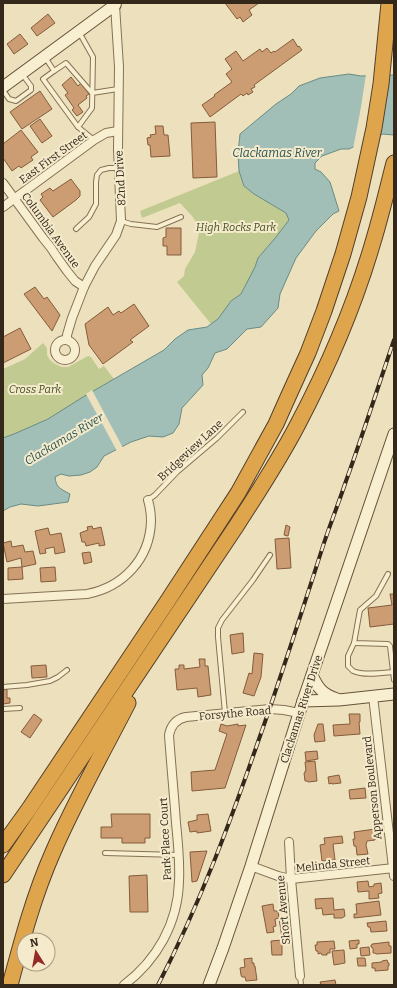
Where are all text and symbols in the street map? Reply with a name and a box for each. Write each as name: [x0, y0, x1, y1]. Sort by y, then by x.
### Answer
street label: East First Street: [17, 128, 90, 186]
water label: Clackamas River: [232, 146, 323, 160]
street label: 82nd Drive: [113, 150, 128, 206]
street label: Columbia Avenue: [19, 190, 82, 271]
park label: High Rocks Park: [196, 221, 277, 234]
park label: Cross Park: [9, 383, 62, 396]
water label: Clackamas River: [22, 409, 107, 468]
street label: Bridgeview Lane: [155, 417, 225, 484]
street label: Clackamas River Drive: [278, 653, 325, 765]
street label: Forsythe Road: [198, 704, 272, 723]
street label: Apperson Boulevard: [361, 735, 384, 840]
street label: Park Place Court: [157, 797, 174, 881]
street label: Melinda Street: [295, 854, 371, 875]
street label: Short Avenue: [274, 875, 293, 945]
north arrow: [16, 932, 56, 972]
text: N: [29, 935, 40, 950]

